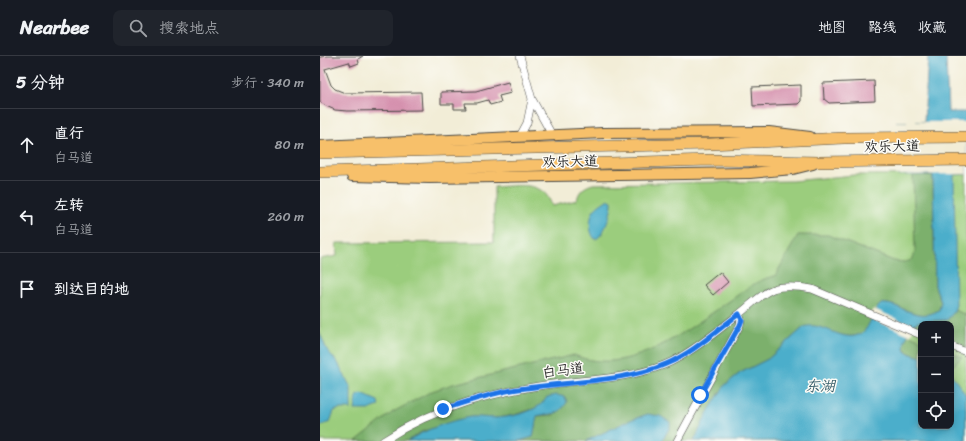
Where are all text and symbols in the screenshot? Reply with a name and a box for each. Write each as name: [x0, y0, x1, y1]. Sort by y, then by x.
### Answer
search box: [113, 10, 393, 46]
text: Nearbee: [20, 11, 89, 44]
text: 搜索地点: [159, 15, 219, 41]
text: 地图: [818, 15, 846, 40]
text: 路线: [868, 15, 896, 40]
text: 收藏: [918, 15, 946, 40]
icon: search: [127, 17, 149, 39]
text: 5 分钟: [16, 67, 65, 97]
text: 步行 · 340 m: [231, 71, 304, 94]
text: 直行: [54, 120, 84, 146]
text: 80 m: [275, 133, 304, 156]
icon: ahead: [16, 134, 38, 156]
street label: 欢乐大道: [864, 134, 920, 159]
text: 白马道: [54, 146, 93, 169]
street label: 欢乐大道: [542, 149, 598, 174]
text: 左转: [54, 192, 84, 218]
text: 260 m: [268, 205, 304, 228]
icon: left: [16, 206, 38, 228]
text: 白马道: [54, 218, 93, 241]
text: 到达目的地: [54, 276, 129, 302]
icon: arrive: [16, 278, 38, 300]
map controls: [918, 321, 954, 429]
button: +: [918, 321, 954, 357]
street label: 白马道: [541, 356, 585, 385]
button: −: [918, 357, 954, 393]
water label: 东湖: [805, 373, 837, 399]
route start: [691, 386, 709, 404]
button: locate: [918, 393, 954, 429]
route end: [434, 400, 452, 418]

